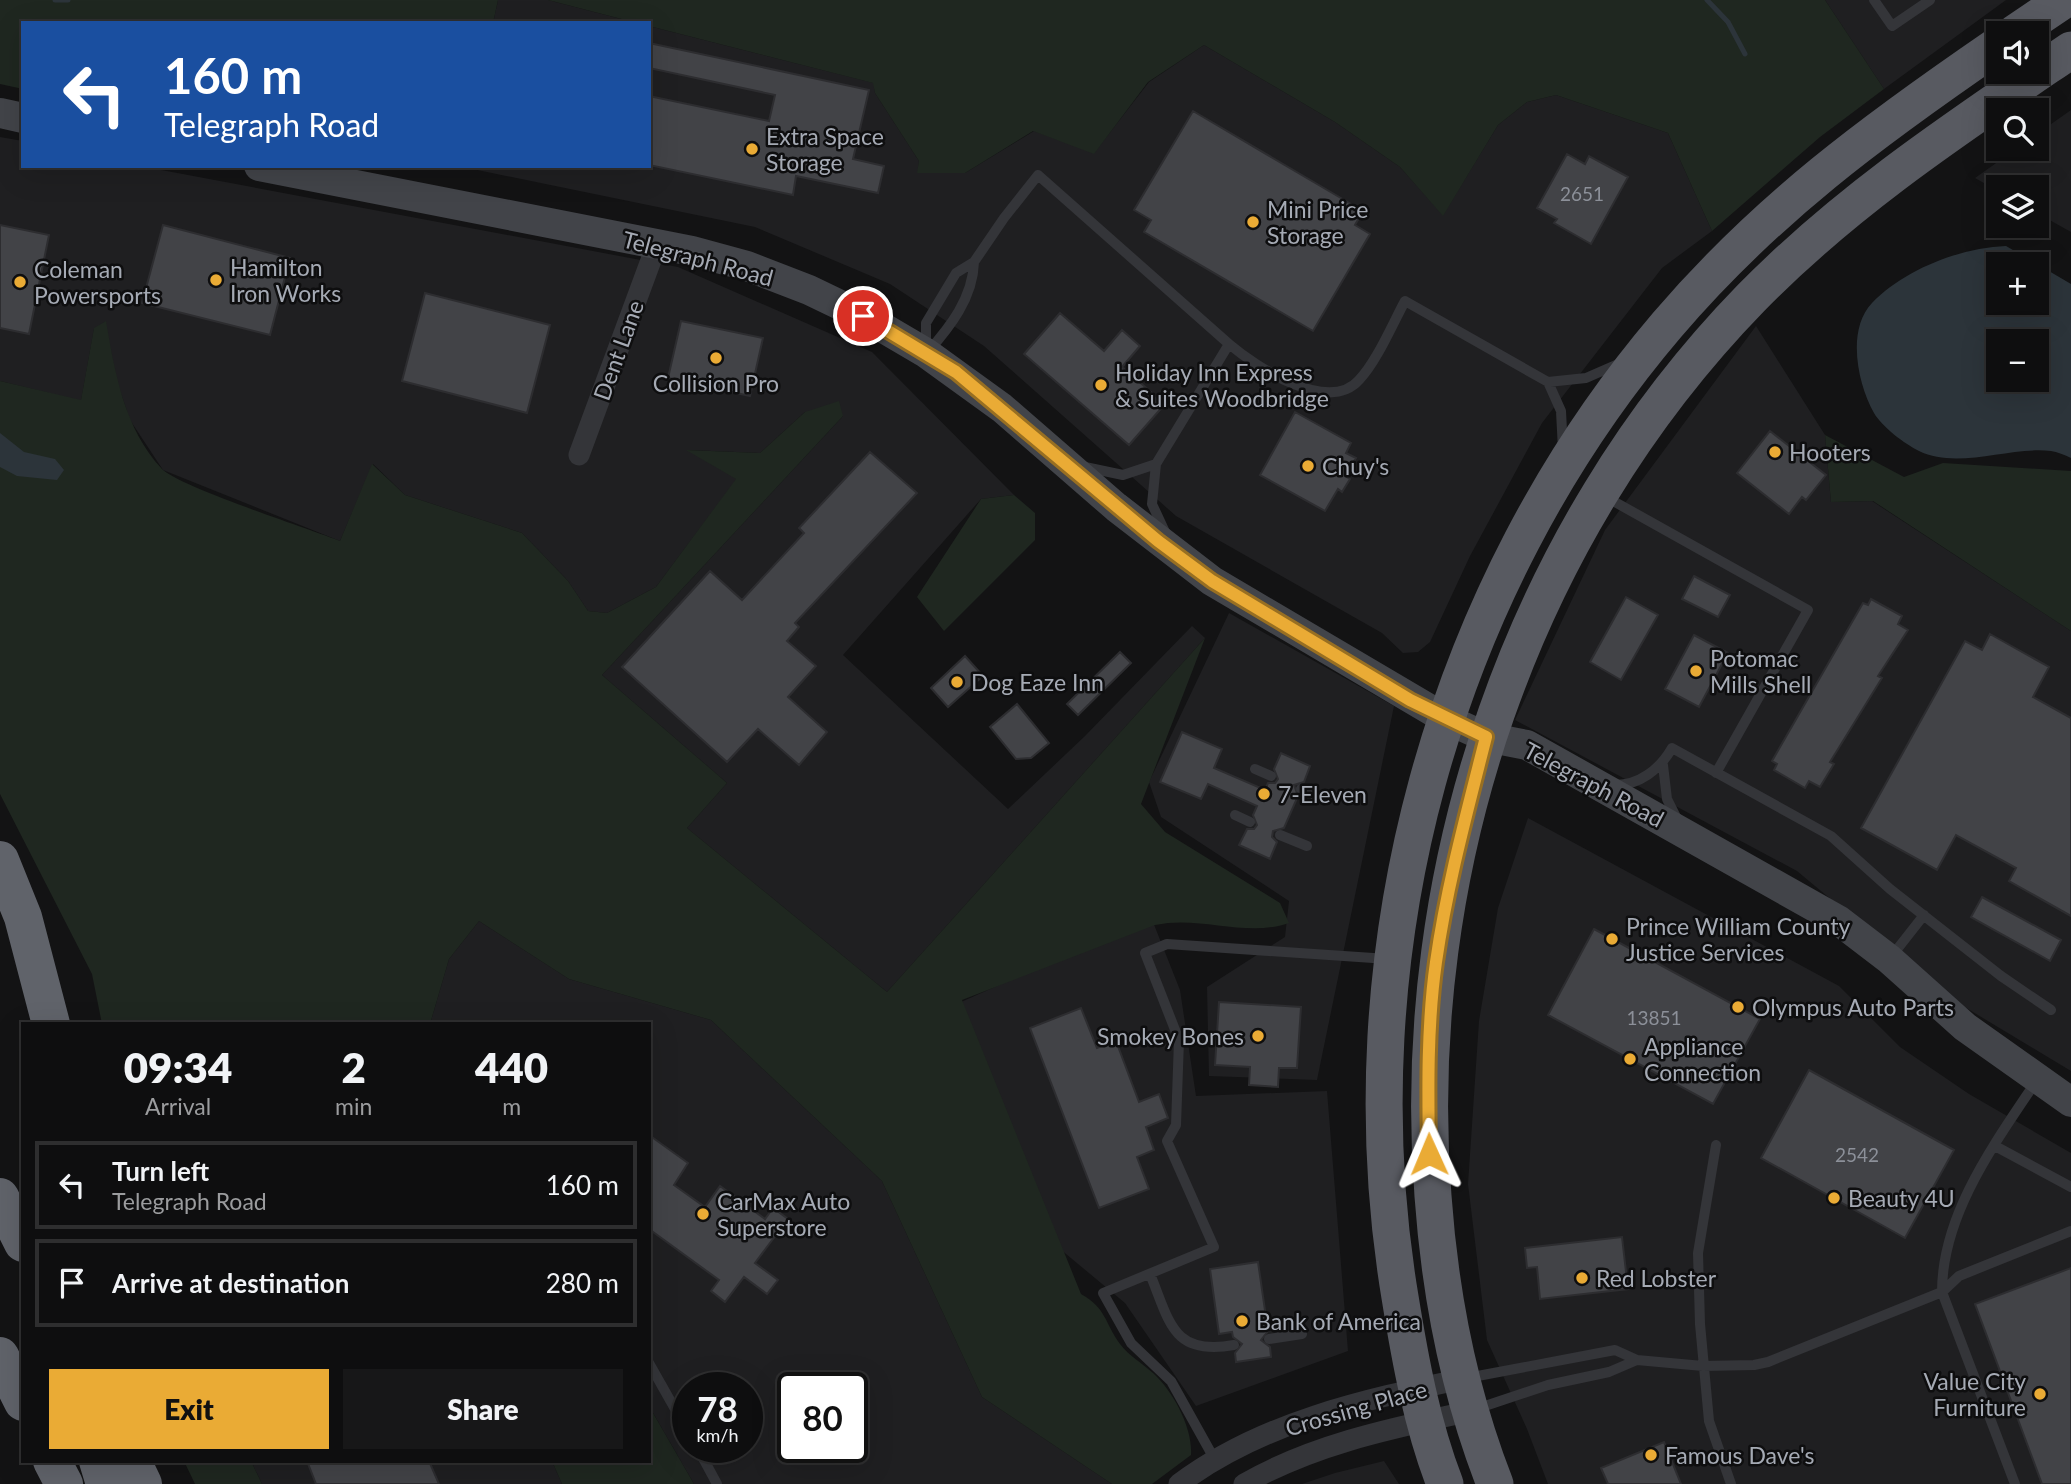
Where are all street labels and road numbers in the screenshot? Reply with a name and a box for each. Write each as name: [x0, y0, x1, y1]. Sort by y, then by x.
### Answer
street label: Telegraph Road: [620, 224, 776, 292]
street label: Dent Lane: [587, 296, 649, 404]
street label: Telegraph Road: [1519, 735, 1669, 833]
street label: Crossing Place: [1282, 1374, 1430, 1442]

